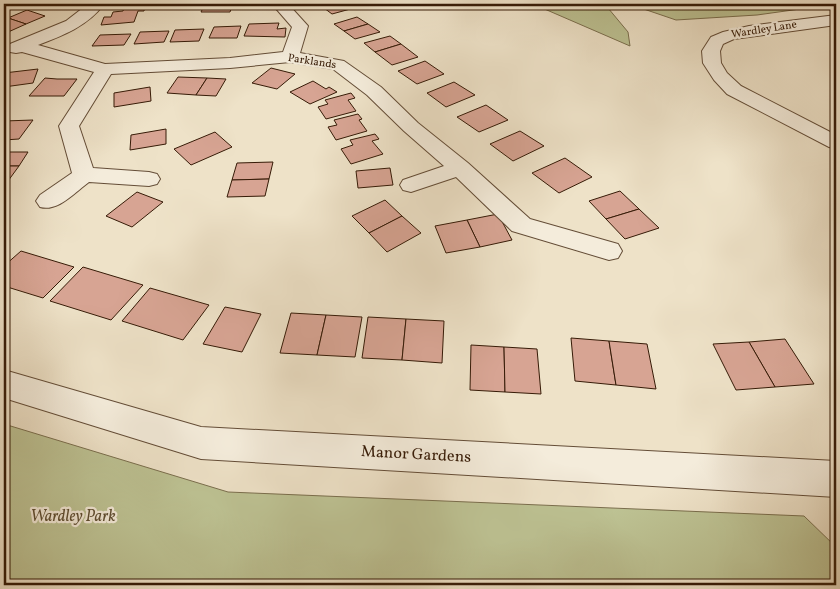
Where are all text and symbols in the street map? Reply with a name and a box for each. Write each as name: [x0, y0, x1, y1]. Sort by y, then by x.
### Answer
street label: Wardley Lane: [730, 17, 798, 43]
street label: Parklands: [287, 51, 338, 73]
street label: Manor Gardens: [360, 441, 472, 469]
park label: Wardley Park: [30, 506, 116, 528]

